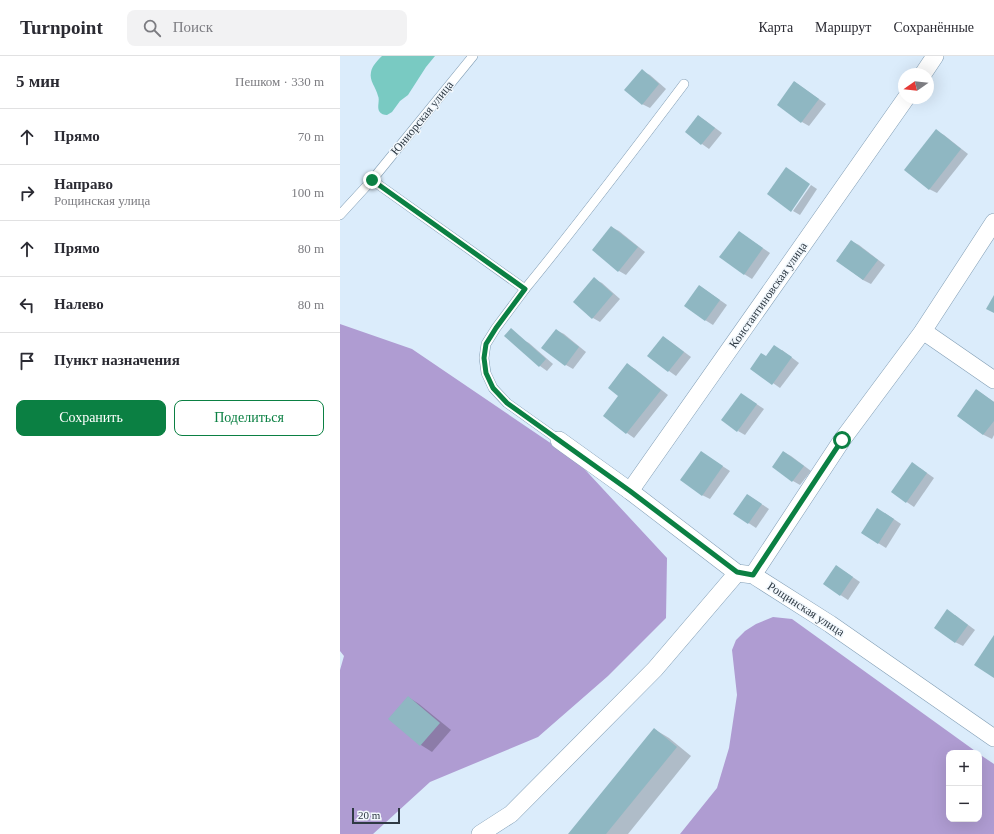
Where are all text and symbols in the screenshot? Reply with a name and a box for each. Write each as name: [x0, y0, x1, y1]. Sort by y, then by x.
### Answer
search box: [127, 10, 407, 46]
text: Turnpoint: [20, 17, 103, 38]
icon: search: [141, 17, 163, 39]
text: Поиск: [173, 19, 213, 35]
text: Карта: [758, 20, 793, 35]
text: Маршрут: [815, 20, 871, 35]
text: Сохранённые: [893, 20, 974, 35]
north arrow: [898, 68, 934, 104]
text: 5 мин: [16, 72, 60, 91]
text: Пешком · 330 m: [235, 74, 324, 89]
street label: Юниорская улица: [388, 77, 457, 158]
icon: ahead: [16, 126, 38, 148]
text: Прямо: [54, 128, 100, 144]
text: 70 m: [298, 129, 324, 144]
route end: [363, 171, 381, 189]
text: Направо: [54, 176, 113, 192]
icon: right: [16, 182, 38, 204]
text: 100 m: [291, 185, 324, 200]
text: Рощинская улица: [54, 193, 150, 208]
icon: ahead: [16, 238, 38, 260]
street label: Константиновская улица: [726, 239, 810, 351]
text: Прямо: [54, 240, 100, 256]
text: 80 m: [298, 241, 324, 256]
icon: left: [16, 294, 38, 316]
text: Налево: [54, 296, 104, 312]
text: 80 m: [298, 297, 324, 312]
icon: arrive: [16, 350, 38, 372]
text: Пункт назначения: [54, 352, 180, 368]
button: Сохранить: [16, 400, 166, 436]
button: Поделиться: [174, 400, 324, 436]
route start: [833, 431, 851, 449]
street label: Рощинская улица: [765, 579, 848, 639]
map controls: [946, 750, 982, 822]
button: +: [946, 750, 982, 786]
button: −: [946, 786, 982, 822]
scale bar: [352, 806, 400, 825]
text: 20 m: [358, 809, 380, 821]

